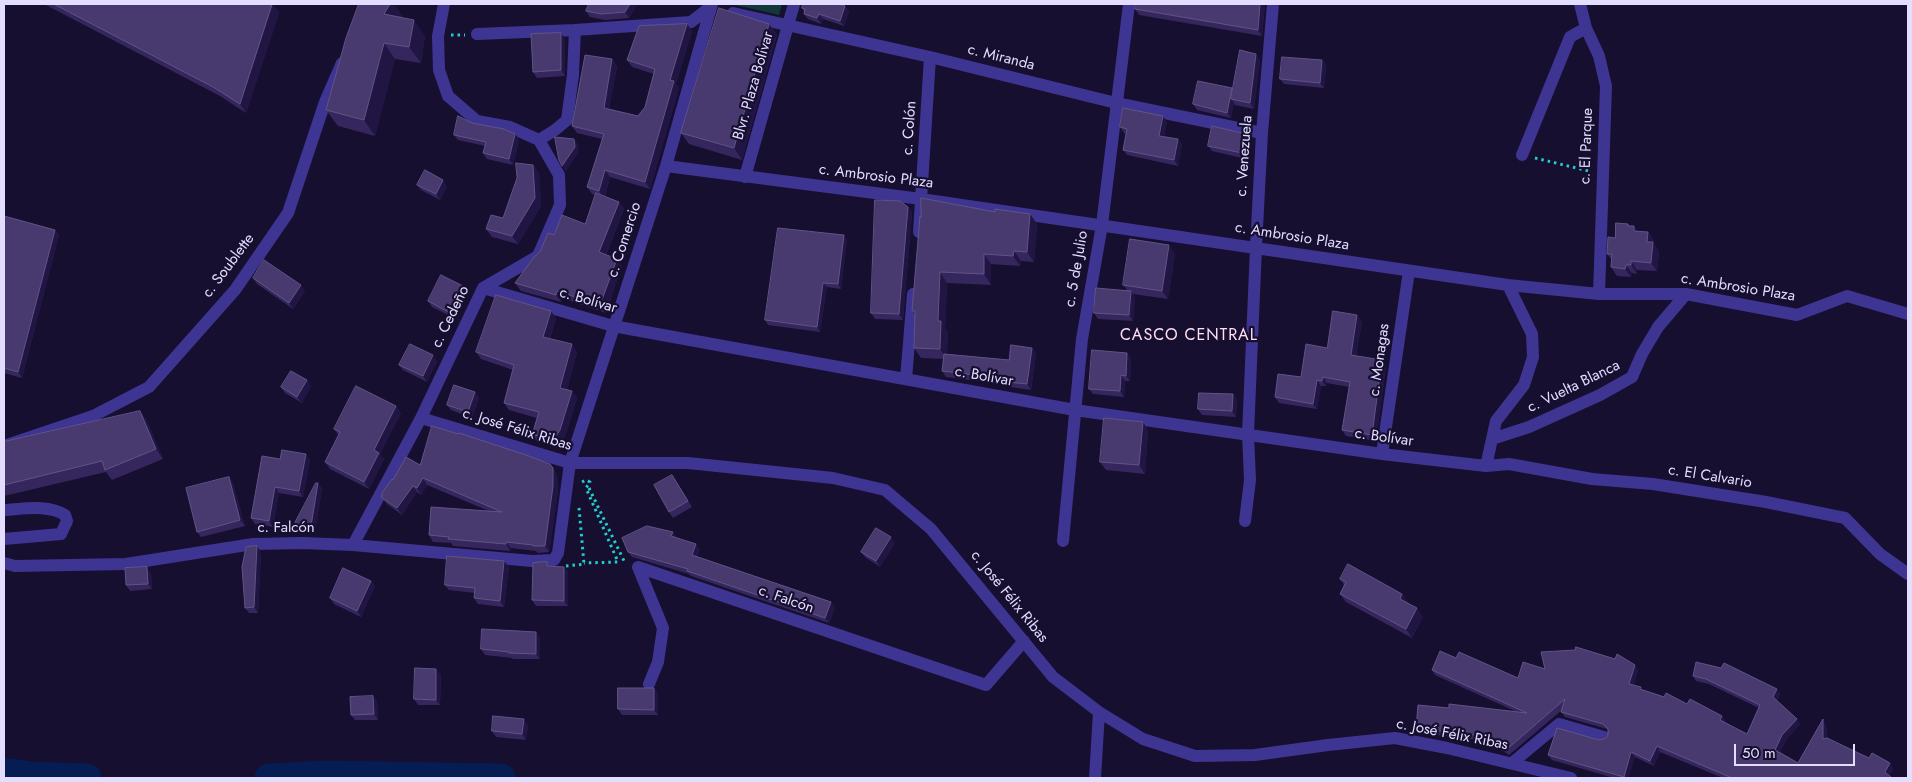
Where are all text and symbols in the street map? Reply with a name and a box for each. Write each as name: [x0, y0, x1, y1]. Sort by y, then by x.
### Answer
street label: Blvr. Plaza Bolívar: [730, 30, 778, 142]
street label: c. Miranda: [966, 41, 1036, 75]
street label: c. Colón: [899, 100, 921, 156]
street label: c. El Parque: [1577, 107, 1597, 185]
street label: c. Venezuela: [1233, 115, 1257, 197]
street label: c. Ambrosio Plaza: [818, 161, 934, 193]
street label: c. Comercio: [604, 200, 646, 280]
street label: c. Ambrosio Plaza: [1234, 219, 1350, 255]
street label: c. 5 de Julio: [1061, 230, 1093, 308]
street label: c. Soublette: [199, 231, 259, 301]
street label: c. Ambrosio Plaza: [1680, 270, 1796, 306]
street label: c. Cedeño: [428, 283, 474, 351]
street label: c. Bolívar: [557, 284, 619, 318]
street label: c. Monagas: [1366, 322, 1394, 398]
district label: CASCO CENTRAL: [1118, 326, 1260, 346]
street label: c. Vuelta Blanca: [1525, 357, 1623, 417]
street label: c. Bolívar: [953, 363, 1015, 391]
street label: c. José Félix Ribas: [460, 405, 574, 455]
street label: c. Bolívar: [1354, 425, 1414, 451]
street label: c. El Calvario: [1667, 462, 1753, 492]
street label: c. Falcón: [257, 519, 315, 537]
street label: c. José Félix Ribas: [966, 547, 1052, 647]
street label: c. Falcón: [756, 582, 816, 618]
street label: c. José Félix Ribas: [1395, 715, 1509, 755]
scale bar: [1737, 734, 1858, 766]
text: 50 m: [1742, 742, 1776, 764]

